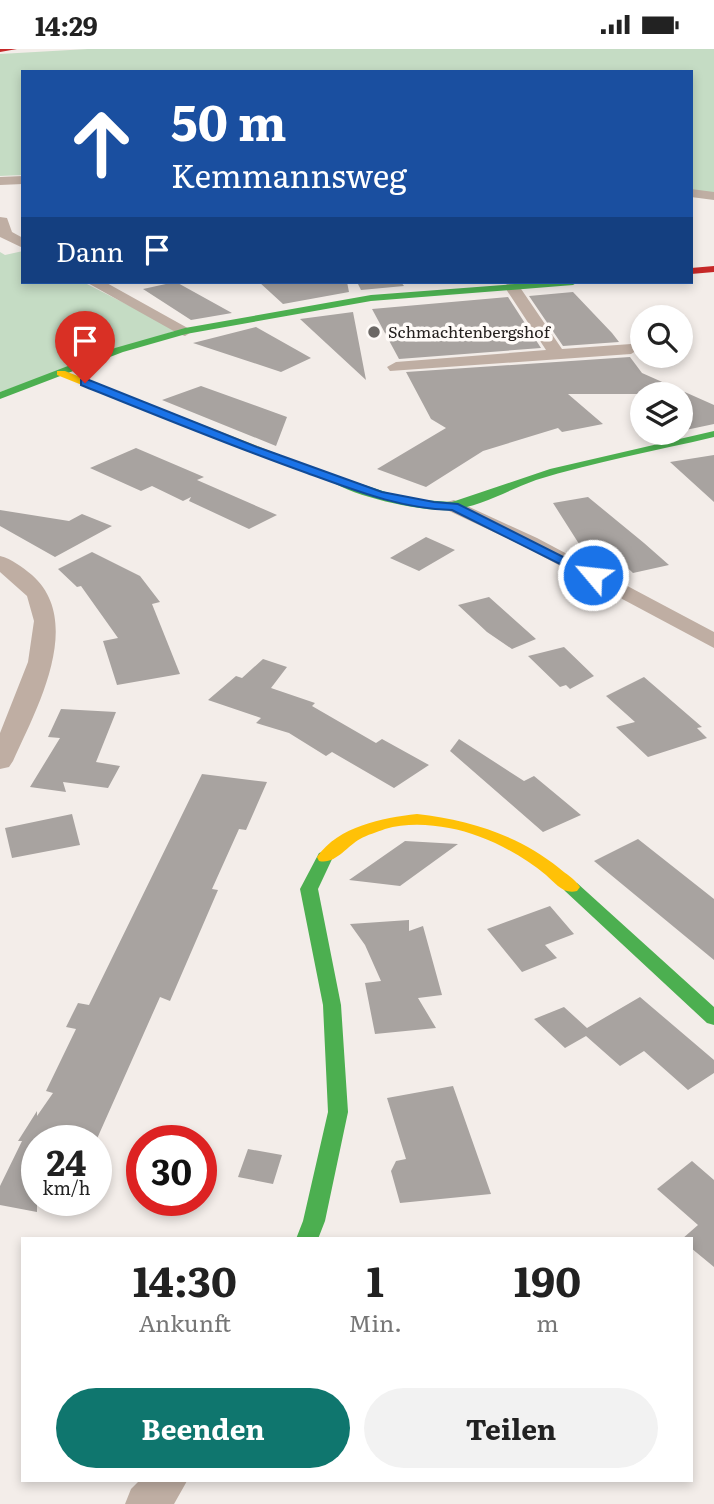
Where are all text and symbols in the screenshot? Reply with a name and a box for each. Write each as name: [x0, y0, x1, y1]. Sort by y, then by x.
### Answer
text: 14:29: [35, 5, 98, 44]
text: 50 m: [171, 83, 287, 156]
icon: ahead: [56, 98, 147, 189]
text: Kemmannsweg: [171, 150, 407, 198]
text: Dann: [56, 231, 124, 270]
icon: arrive: [138, 231, 176, 269]
map controls: [630, 305, 693, 445]
button: search: [630, 305, 693, 368]
pin: [55, 311, 115, 383]
place label: Schmachtenbergshof: [388, 319, 552, 343]
icon: arrive: [66, 322, 104, 360]
marker: Schmachtenbergshof: [366, 324, 382, 340]
button: layers: [630, 382, 693, 445]
position arrow: [556, 538, 630, 612]
speed limit sign: 30: [126, 1125, 217, 1216]
text: 24: [47, 1135, 86, 1187]
text: km/h: [43, 1174, 90, 1201]
text: 14:30: [133, 1248, 237, 1310]
text: 1: [367, 1248, 384, 1310]
text: 190: [514, 1248, 581, 1310]
text: Ankunft: [139, 1305, 231, 1339]
text: Min.: [349, 1305, 402, 1339]
text: m: [536, 1305, 559, 1339]
button: Beenden: [56, 1388, 350, 1468]
button: Teilen: [364, 1388, 658, 1468]

